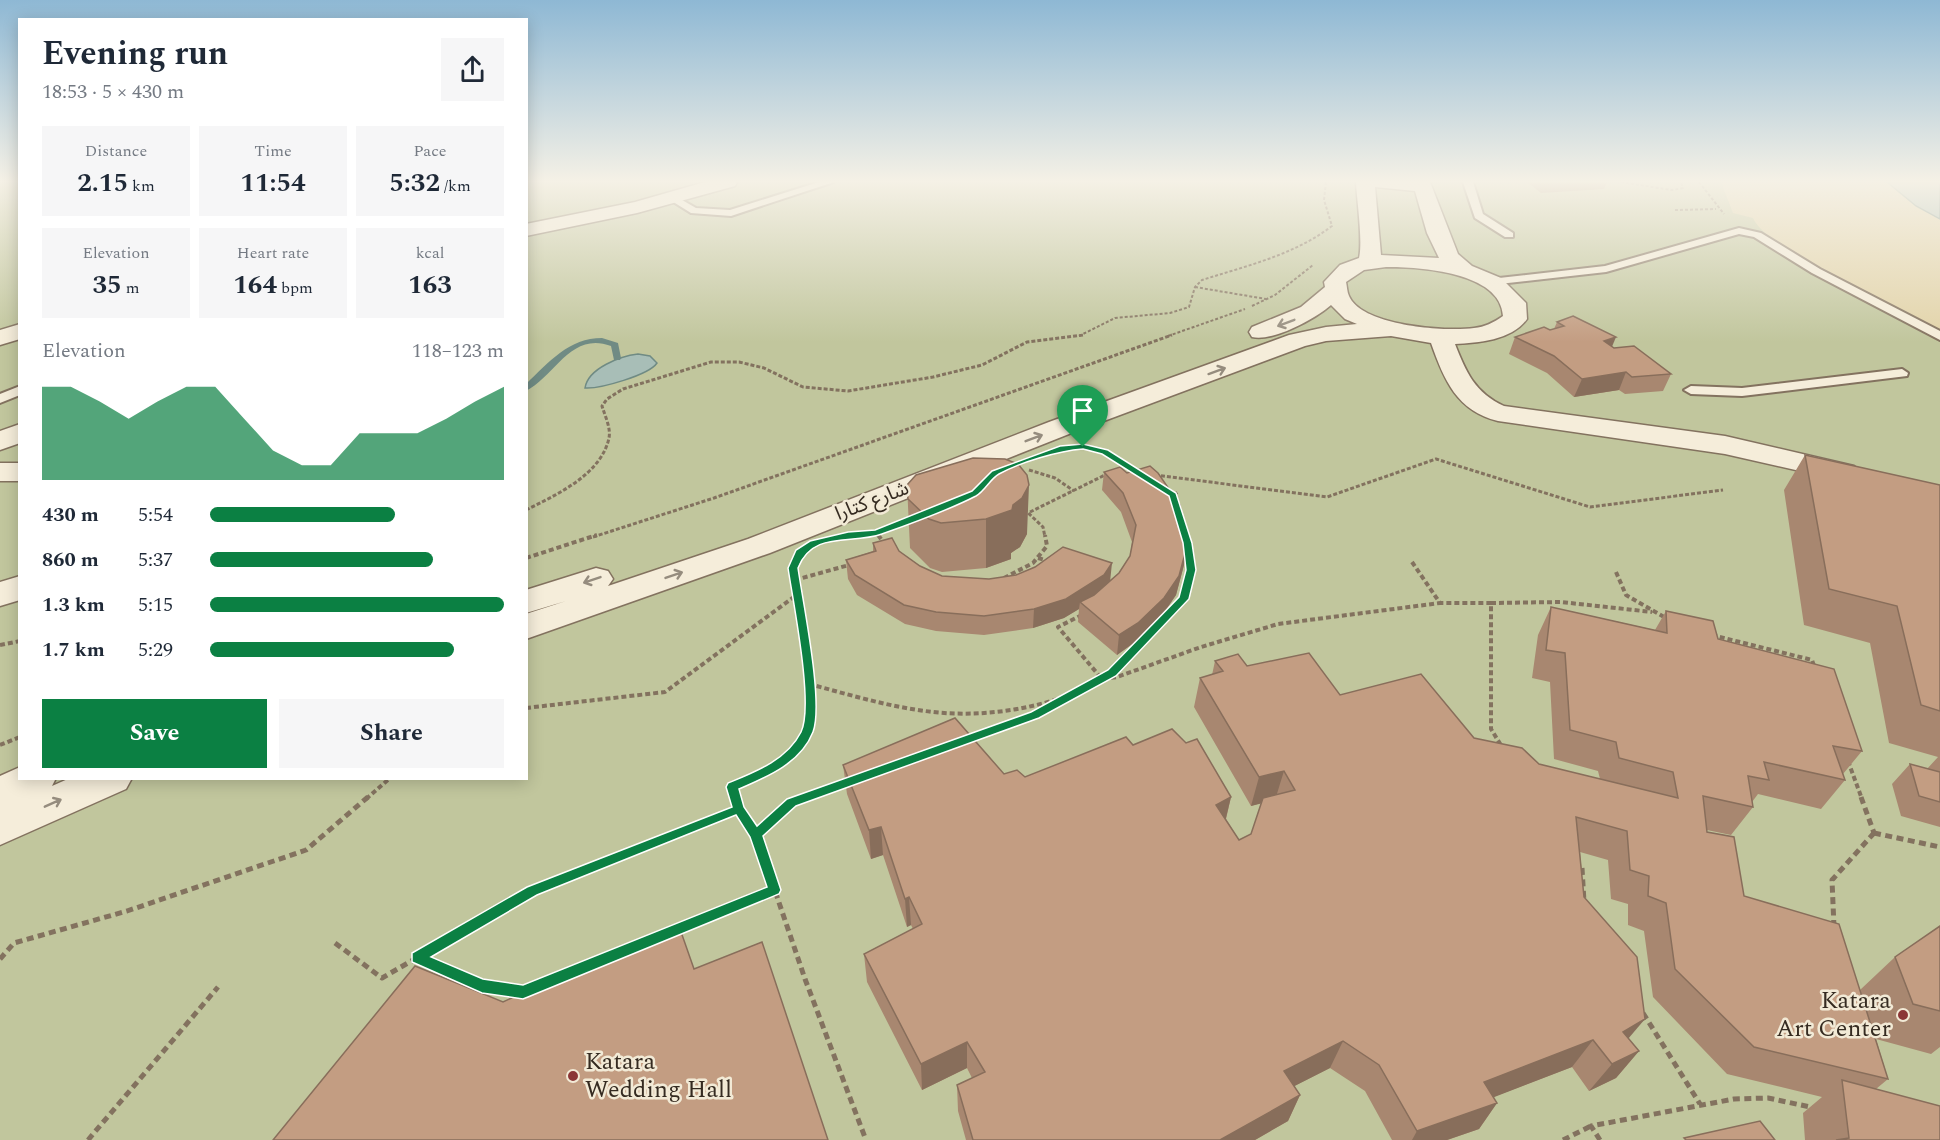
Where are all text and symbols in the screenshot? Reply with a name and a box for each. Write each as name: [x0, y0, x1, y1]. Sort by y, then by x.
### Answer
text: Evening run: [42, 29, 228, 79]
button: share: [441, 38, 504, 101]
text: 18:53 · 5 × 430 m: [42, 77, 184, 107]
text: Distance: [85, 139, 147, 163]
text: Time: [254, 139, 292, 163]
text: Pace: [413, 139, 447, 163]
text: 2.15: [77, 163, 128, 203]
text: 11:54: [240, 163, 306, 203]
text: 5:32: [389, 163, 440, 203]
text: km: [128, 174, 155, 198]
text: /km: [440, 174, 471, 198]
text: Elevation: [82, 241, 150, 265]
text: Heart rate: [237, 241, 309, 265]
text: kcal: [416, 241, 444, 265]
text: 35: [93, 265, 122, 305]
text: 164: [233, 265, 277, 305]
text: 163: [408, 265, 452, 305]
text: m: [122, 276, 139, 300]
text: bpm: [277, 276, 313, 300]
one-way arrow: [1277, 318, 1295, 329]
text: Elevation: [42, 336, 126, 366]
text: 118–123 m: [412, 336, 504, 366]
one-way arrow: [1207, 364, 1226, 375]
pin: [1057, 385, 1108, 447]
icon: arrive: [1066, 394, 1099, 427]
one-way arrow: [1024, 432, 1043, 443]
street label: شارع كتارا: [831, 473, 913, 529]
text: 430 m: [42, 500, 99, 530]
text: 5:54: [138, 500, 173, 530]
text: 860 m: [42, 545, 99, 575]
text: 5:37: [138, 545, 173, 575]
one-way arrow: [664, 568, 683, 579]
one-way arrow: [583, 575, 602, 586]
text: 1.3 km: [42, 590, 105, 620]
text: 5:15: [138, 590, 173, 620]
text: 1.7 km: [42, 635, 105, 665]
text: 5:29: [138, 635, 173, 665]
button: Save: [42, 699, 267, 768]
button: Share: [279, 699, 504, 768]
one-way arrow: [44, 797, 62, 809]
place label: Katara Art Center: [1776, 983, 1891, 1047]
marker: Katara Art Center: [1896, 1008, 1910, 1022]
place label: Katara Wedding Hall: [585, 1044, 732, 1108]
marker: Katara Wedding Hall: [566, 1069, 580, 1083]

